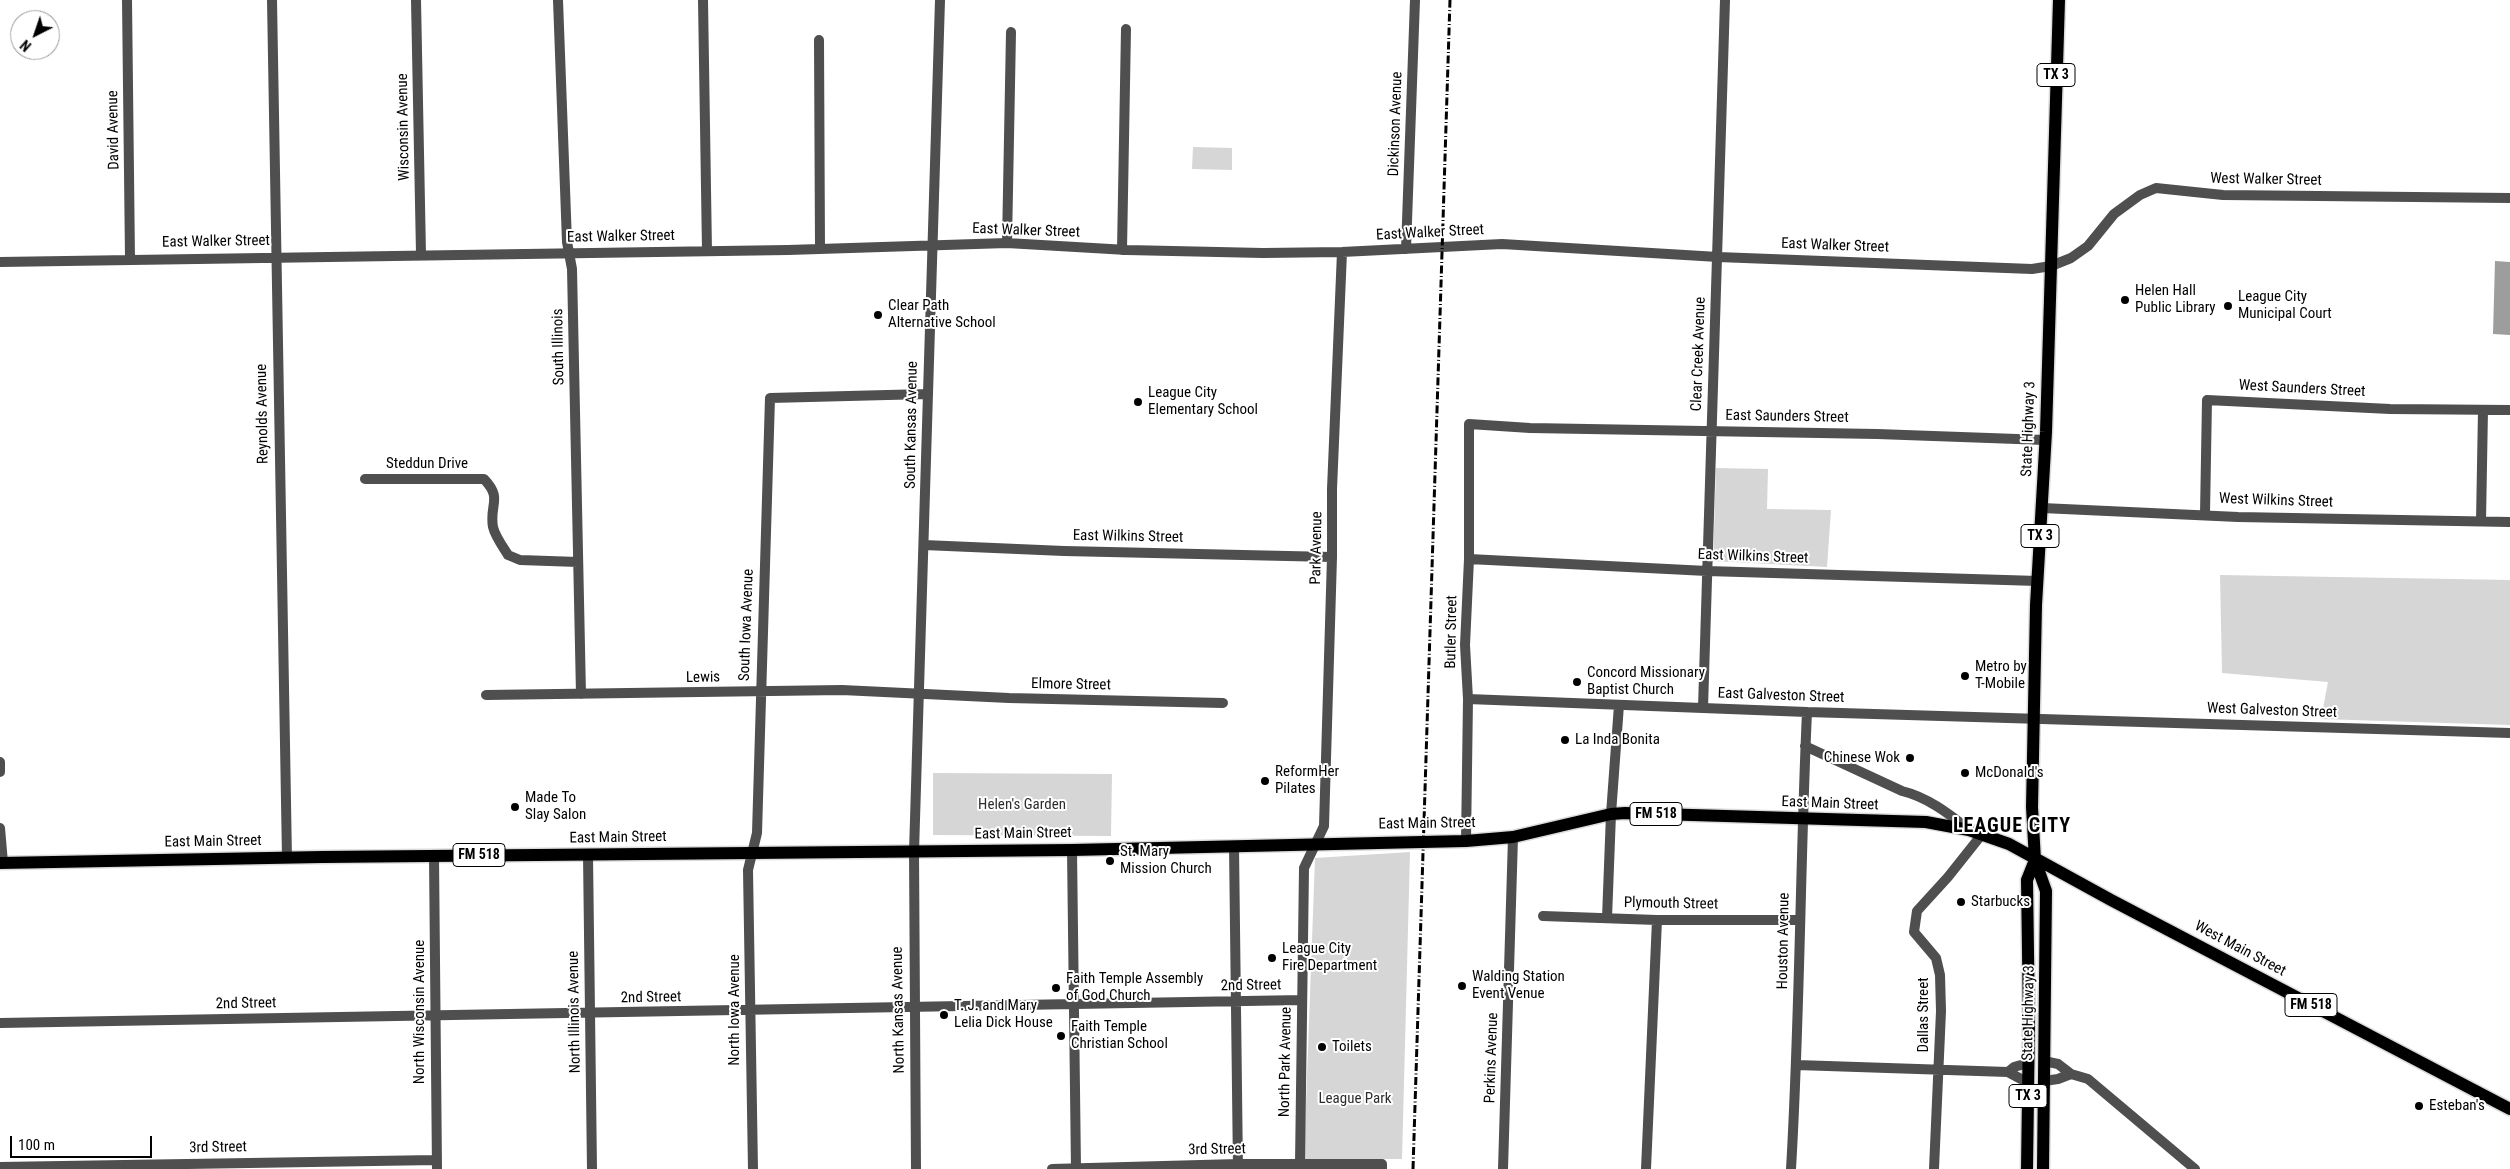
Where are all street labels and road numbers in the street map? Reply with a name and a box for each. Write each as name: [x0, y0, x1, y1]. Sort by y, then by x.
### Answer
road number: TX 3: [2037, 64, 2075, 86]
street label: Dickinson Avenue: [1385, 71, 1407, 177]
street label: Wisconsin Avenue: [394, 73, 414, 181]
street label: David Avenue: [104, 90, 124, 170]
street label: West Walker Street: [2210, 170, 2322, 190]
street label: East Walker Street: [972, 220, 1080, 242]
street label: East Walker Street: [1376, 221, 1484, 245]
street label: East Walker Street: [567, 227, 675, 247]
street label: East Walker Street: [162, 232, 270, 252]
street label: East Walker Street: [1781, 235, 1889, 257]
street label: Clear Creek Avenue: [1688, 296, 1710, 412]
street label: South Illinois: [549, 308, 569, 386]
street label: South Kansas Avenue: [902, 361, 922, 489]
street label: Reynolds Avenue: [253, 364, 273, 464]
street label: West Saunders Street: [2238, 377, 2366, 401]
street label: State Highway 3: [2018, 381, 2040, 477]
street label: East Saunders Street: [1725, 407, 1849, 427]
street label: Steddun Drive: [386, 455, 468, 473]
street label: West Wilkins Street: [2219, 490, 2333, 512]
street label: Park Avenue: [1307, 511, 1327, 585]
road number: TX 3: [2021, 524, 2059, 548]
street label: East Wilkins Street: [1073, 527, 1183, 547]
street label: East Wilkins Street: [1697, 546, 1809, 568]
street label: South Iowa Avenue: [736, 568, 758, 682]
street label: Butler Street: [1442, 595, 1462, 669]
street label: Lewis: [686, 669, 720, 687]
street label: Elmore Street: [1031, 675, 1111, 695]
street label: East Galveston Street: [1717, 685, 1845, 707]
street label: West Galveston Street: [2207, 700, 2337, 722]
street label: East Main Street: [1781, 793, 1879, 815]
road number: FM 518: [1630, 802, 1682, 826]
street label: East Main Street: [1378, 814, 1476, 834]
street label: East Main Street: [974, 824, 1072, 844]
street label: East Main Street: [569, 828, 667, 848]
street label: East Main Street: [164, 832, 262, 852]
road number: FM 518: [453, 844, 505, 866]
street label: Houston Avenue: [1774, 893, 1794, 989]
street label: Plymouth Street: [1624, 894, 1718, 914]
street label: West Main Street: [2191, 917, 2289, 981]
street label: North Wisconsin Avenue: [411, 940, 429, 1084]
street label: North Kansas Avenue: [889, 946, 909, 1074]
street label: North Illinois Avenue: [565, 951, 585, 1073]
street label: North Iowa Avenue: [726, 954, 744, 1066]
street label: State Highway 3: [2019, 965, 2039, 1061]
street label: 2nd Street: [1220, 976, 1282, 996]
street label: Dallas Street: [1915, 977, 1933, 1053]
street label: 2nd Street: [620, 988, 682, 1008]
street label: 2nd Street: [215, 994, 277, 1014]
road number: FM 518: [2285, 994, 2337, 1016]
street label: North Park Avenue: [1276, 1007, 1296, 1117]
street label: Perkins Avenue: [1481, 1012, 1503, 1104]
road number: TX 3: [2009, 1084, 2047, 1108]
street label: 3rd Street: [189, 1138, 247, 1158]
street label: 3rd Street: [1188, 1140, 1246, 1160]

